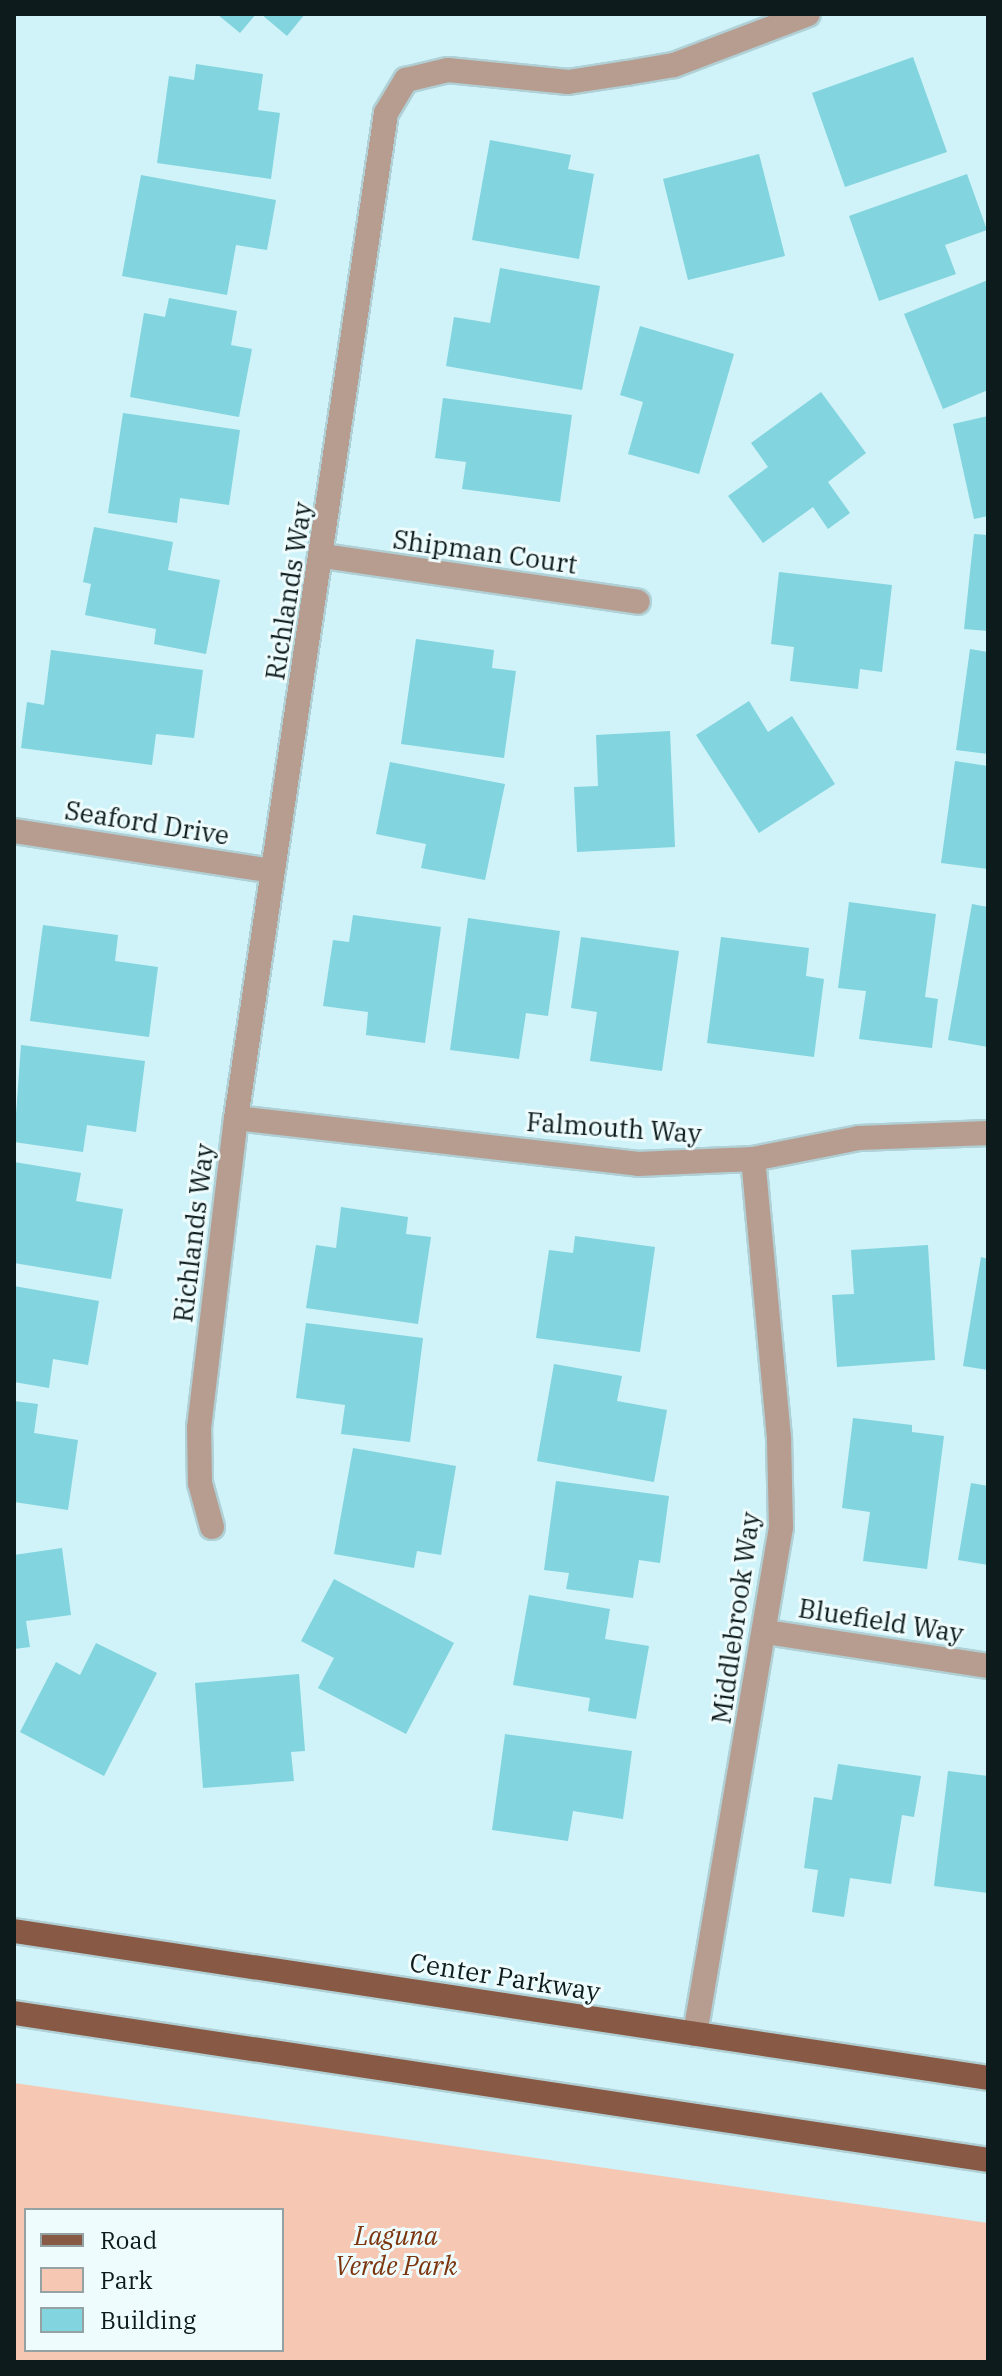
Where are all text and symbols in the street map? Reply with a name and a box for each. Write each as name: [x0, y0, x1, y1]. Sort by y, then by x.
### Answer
street label: Richlands Way: [260, 500, 318, 682]
street label: Shipman Court: [391, 524, 579, 580]
street label: Seaford Drive: [63, 795, 231, 851]
street label: Falmouth Way: [525, 1106, 703, 1150]
street label: Richlands Way: [168, 1142, 220, 1324]
street label: Middlebrook Way: [706, 1510, 766, 1726]
street label: Bluefield Way: [796, 1593, 966, 1649]
street label: Center Parkway: [408, 1947, 602, 2007]
legend: [24, 2208, 284, 2352]
park label: Laguna Verde Park: [335, 2220, 457, 2282]
text: Road: [100, 2224, 157, 2256]
text: Park: [100, 2264, 152, 2296]
text: Building: [100, 2304, 196, 2336]

